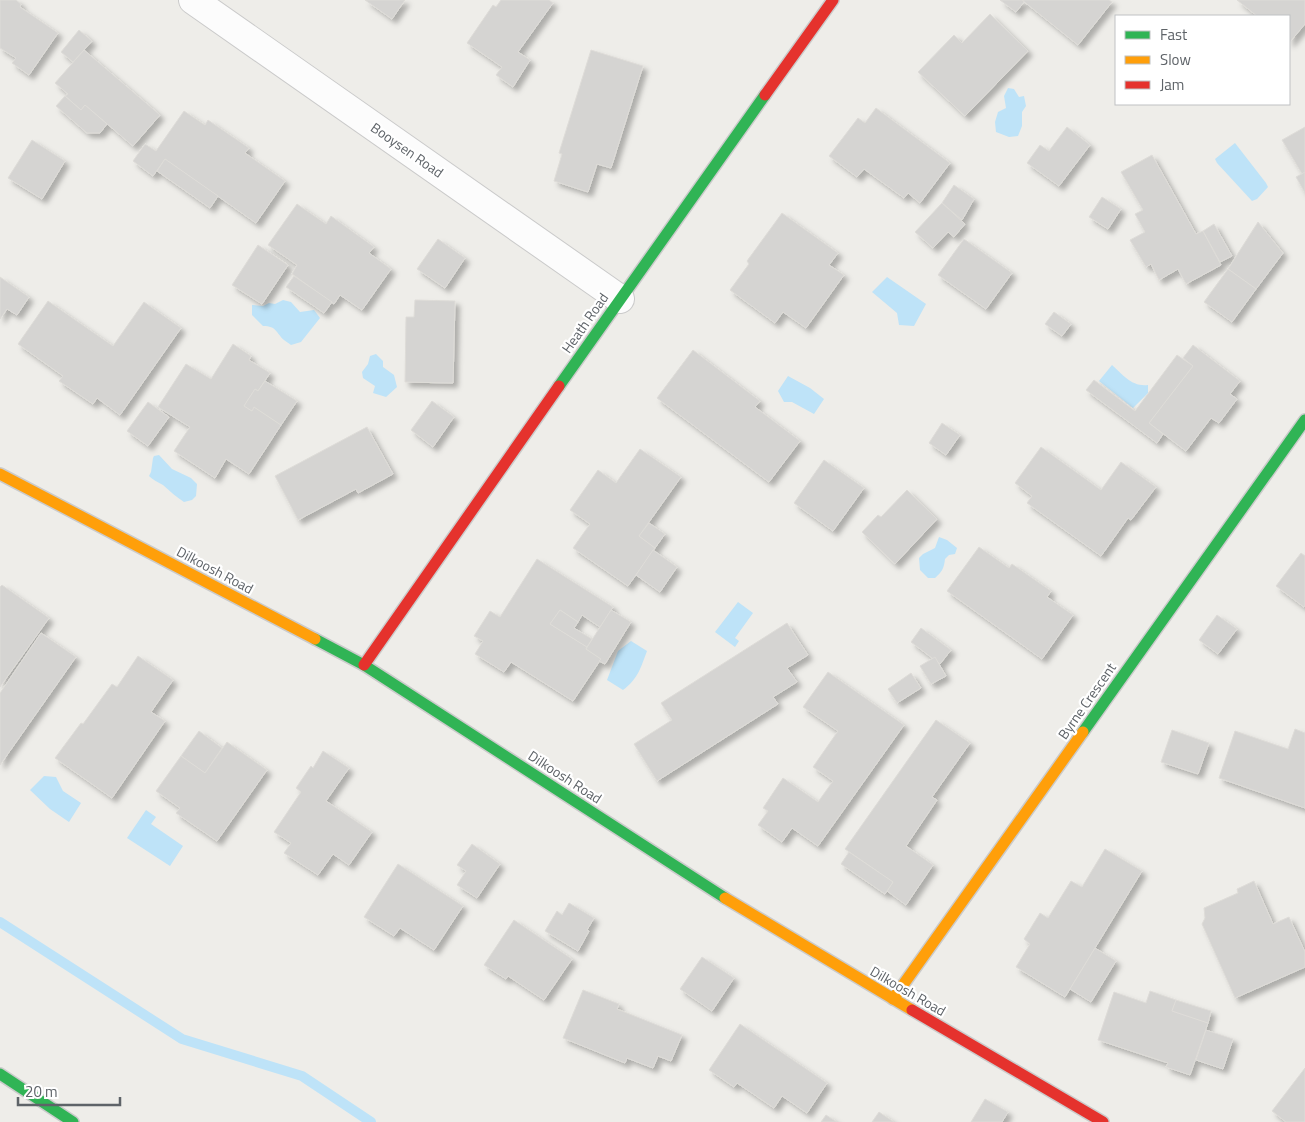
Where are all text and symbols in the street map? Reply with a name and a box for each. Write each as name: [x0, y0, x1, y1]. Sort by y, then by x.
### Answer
legend: [1115, 15, 1290, 105]
text: Fast: [1160, 23, 1188, 46]
text: Slow: [1160, 48, 1191, 71]
text: Jam: [1160, 73, 1184, 96]
street label: Booysen Road: [367, 117, 448, 182]
street label: Heath Road: [556, 288, 613, 357]
street label: Dilkoosh Road: [173, 541, 257, 599]
street label: Byrne Crescent: [1052, 658, 1121, 743]
street label: Dilkoosh Road: [524, 745, 606, 808]
street label: Dilkoosh Road: [867, 960, 950, 1021]
scale bar: [18, 1074, 120, 1106]
text: 20 m: [25, 1080, 58, 1103]

